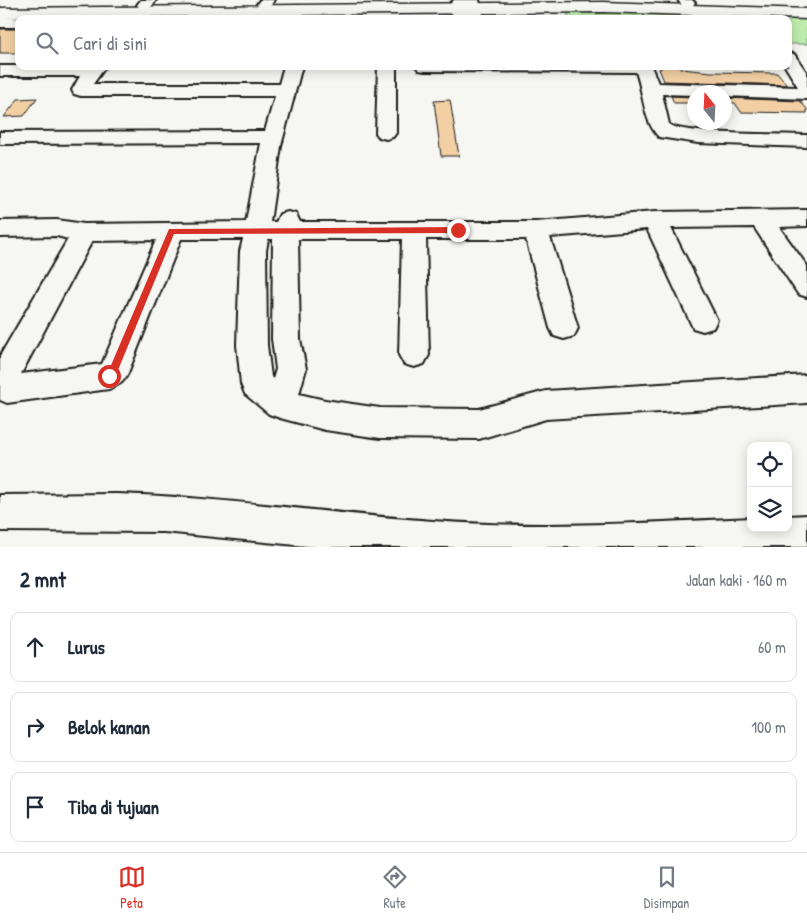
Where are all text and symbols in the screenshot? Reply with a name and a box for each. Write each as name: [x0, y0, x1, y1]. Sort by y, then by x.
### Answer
search box: [15, 15, 792, 70]
icon: search: [33, 29, 61, 57]
text: Cari di sini: [73, 30, 147, 56]
north arrow: [687, 85, 732, 130]
route end: [447, 219, 470, 242]
route start: [98, 365, 121, 388]
map controls: [747, 442, 792, 532]
button: locate: [747, 442, 792, 487]
button: layers: [747, 487, 792, 532]
text: 2 mnt: [20, 565, 66, 594]
text: Jalan kaki · 160 m: [686, 569, 787, 591]
icon: ahead: [21, 633, 49, 661]
text: Lurus: [68, 634, 105, 660]
text: 60 m: [758, 636, 786, 658]
icon: right: [21, 713, 49, 741]
text: Belok kanan: [68, 714, 150, 740]
text: 100 m: [751, 716, 786, 738]
icon: arrive: [21, 793, 49, 821]
text: Tiba di tujuan: [68, 794, 159, 820]
tab: Peta: [118, 863, 146, 912]
tab: Rute: [381, 863, 409, 912]
tab: Disimpan: [644, 863, 689, 912]

